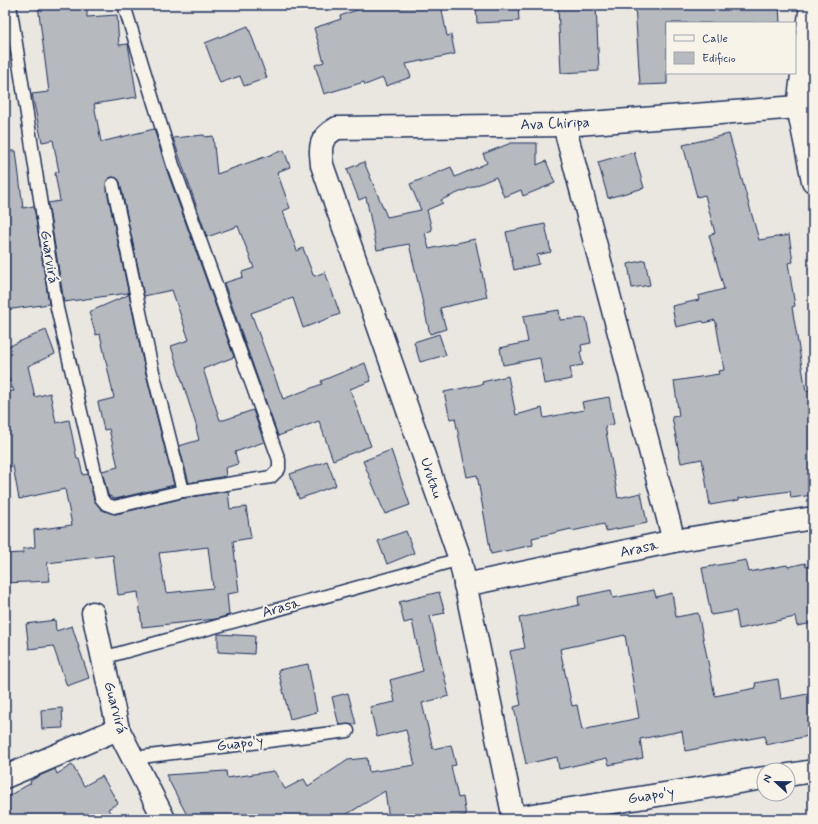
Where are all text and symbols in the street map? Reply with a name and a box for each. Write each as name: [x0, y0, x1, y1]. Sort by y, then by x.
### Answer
legend: [666, 22, 796, 74]
text: Calle: [702, 31, 728, 47]
text: Edificio: [702, 51, 736, 67]
street label: Ava Chiripa: [520, 113, 590, 135]
street label: Guarvirá: [35, 229, 63, 285]
street label: Urutau: [415, 455, 447, 501]
street label: Arasa: [618, 535, 661, 563]
street label: Arasa: [260, 593, 303, 623]
street label: Guarvirá: [98, 679, 132, 737]
street label: Guapo'y: [216, 731, 264, 757]
north arrow: [756, 762, 796, 802]
text: N: [760, 773, 776, 785]
street label: Guapo'y: [626, 782, 676, 810]

